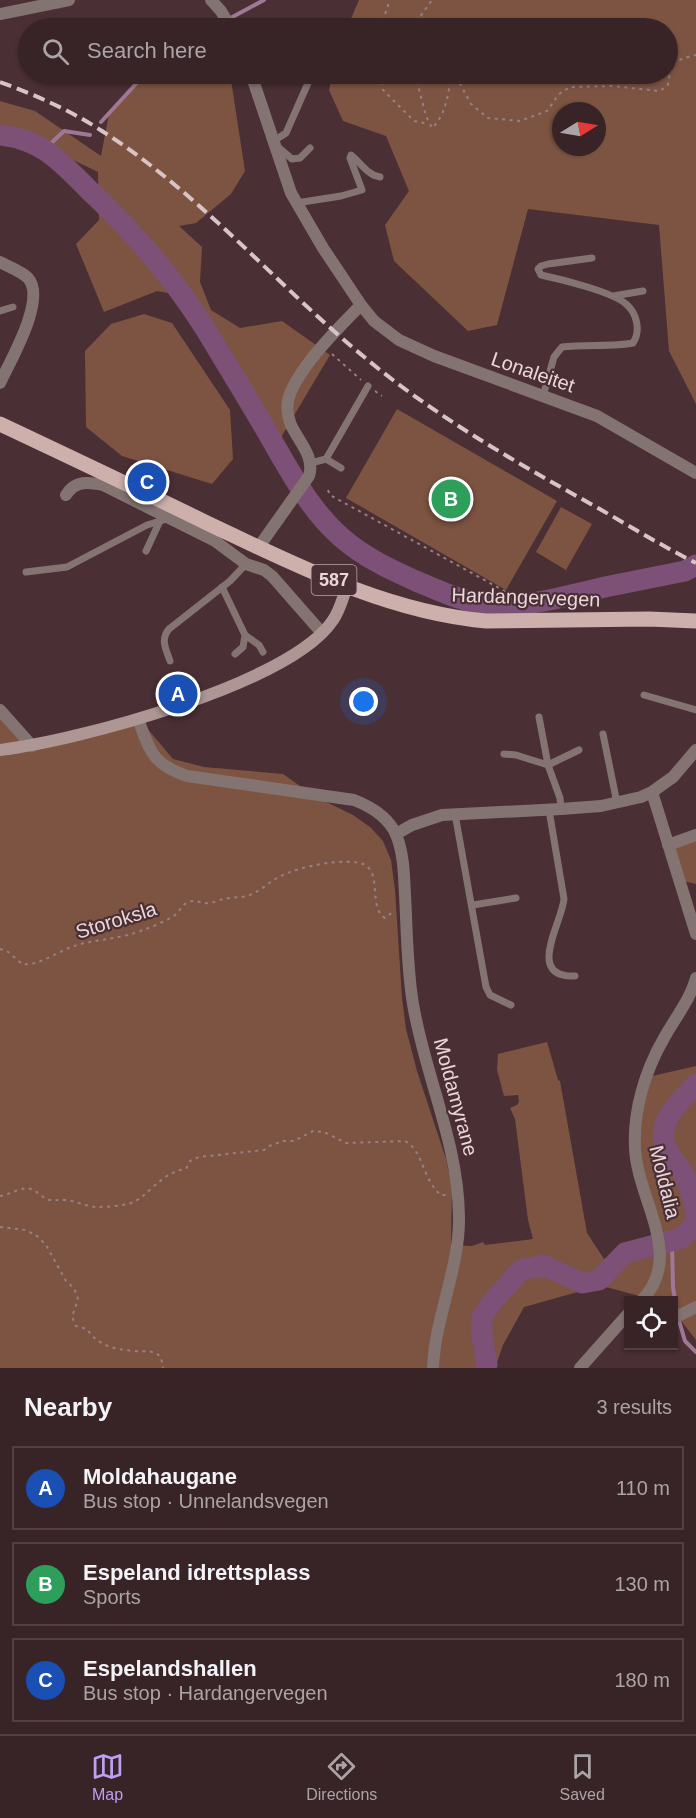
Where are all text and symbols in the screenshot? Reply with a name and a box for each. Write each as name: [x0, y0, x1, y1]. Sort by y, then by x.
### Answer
search box: [18, 18, 678, 84]
icon: search: [39, 35, 72, 68]
text: Search here: [87, 38, 207, 63]
north arrow: [552, 102, 606, 156]
street label: Lonaleitet: [488, 347, 578, 397]
pin: C: [128, 460, 166, 504]
pin: B: [432, 476, 470, 522]
road number: 587: [312, 565, 356, 595]
street label: Hardangervegen: [451, 583, 601, 611]
pin: A: [158, 672, 198, 716]
your location: [349, 687, 378, 716]
street label: Storoksla: [73, 897, 160, 943]
street label: Moldamyrane: [430, 1036, 482, 1158]
street label: Moldalia: [645, 1143, 685, 1222]
map controls: [624, 1296, 678, 1350]
button: locate: [624, 1296, 678, 1350]
text: Nearby: [24, 1392, 112, 1422]
text: 3 results: [596, 1396, 672, 1418]
text: Moldahaugane: [83, 1464, 237, 1489]
text: A: [38, 1477, 53, 1499]
text: 110 m: [616, 1477, 670, 1499]
text: Bus stop · Unnelandsvegen: [83, 1490, 329, 1512]
text: Espeland idrettsplass: [83, 1560, 310, 1585]
text: B: [38, 1573, 53, 1595]
text: 130 m: [614, 1573, 670, 1595]
text: Sports: [83, 1586, 141, 1608]
text: Espelandshallen: [83, 1656, 257, 1681]
text: C: [38, 1669, 53, 1691]
text: 180 m: [614, 1669, 670, 1691]
text: Bus stop · Hardangervegen: [83, 1682, 328, 1704]
tab: Map: [91, 1750, 124, 1804]
tab: Directions: [306, 1750, 377, 1804]
tab: Saved: [560, 1750, 605, 1804]

